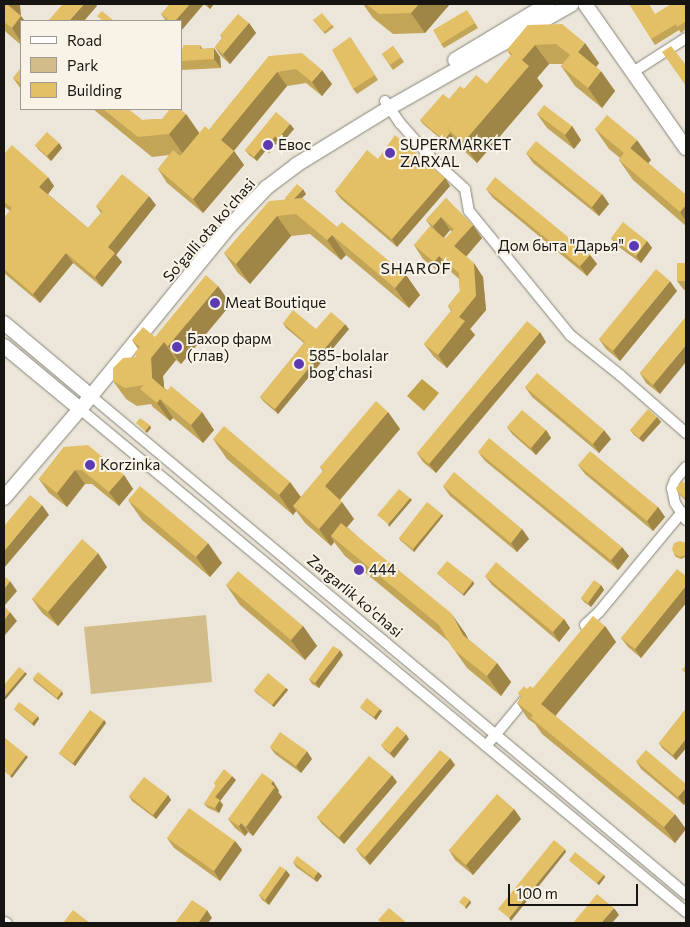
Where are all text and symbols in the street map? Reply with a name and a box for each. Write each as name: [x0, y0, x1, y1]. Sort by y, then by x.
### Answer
legend: [20, 20, 182, 110]
text: Road: [67, 31, 102, 49]
text: Park: [67, 56, 98, 74]
text: Building: [67, 81, 122, 99]
place label: SUPERMARKET ZARXAL: [400, 135, 511, 170]
place label: Евос: [278, 136, 311, 154]
marker: Евос: [262, 139, 274, 151]
marker: SUPERMARKET ZARXAL: [384, 147, 396, 159]
street label: So'galli ota ko'chasi: [159, 175, 259, 285]
place label: Дом быта "Дарья": [498, 237, 624, 255]
marker: Дом быта "Дарья": [628, 240, 640, 252]
district label: SHAROF: [380, 258, 452, 278]
place label: Meat Boutique: [225, 294, 326, 312]
marker: Meat Boutique: [209, 297, 221, 309]
place label: Бахор фарм (глав): [187, 329, 271, 364]
marker: Бахор фарм (глав): [171, 341, 183, 353]
place label: 585-bolalar bog'chasi: [309, 346, 389, 381]
marker: 585-bolalar bog'chasi: [293, 358, 305, 370]
place label: Korzinka: [100, 456, 160, 474]
marker: Korzinka: [84, 459, 96, 471]
street label: Zargarlik ko'chasi: [304, 551, 406, 641]
place label: 444: [369, 561, 396, 579]
marker: 444: [353, 564, 365, 576]
scale bar: [510, 874, 640, 906]
text: 100 m: [516, 884, 558, 902]

